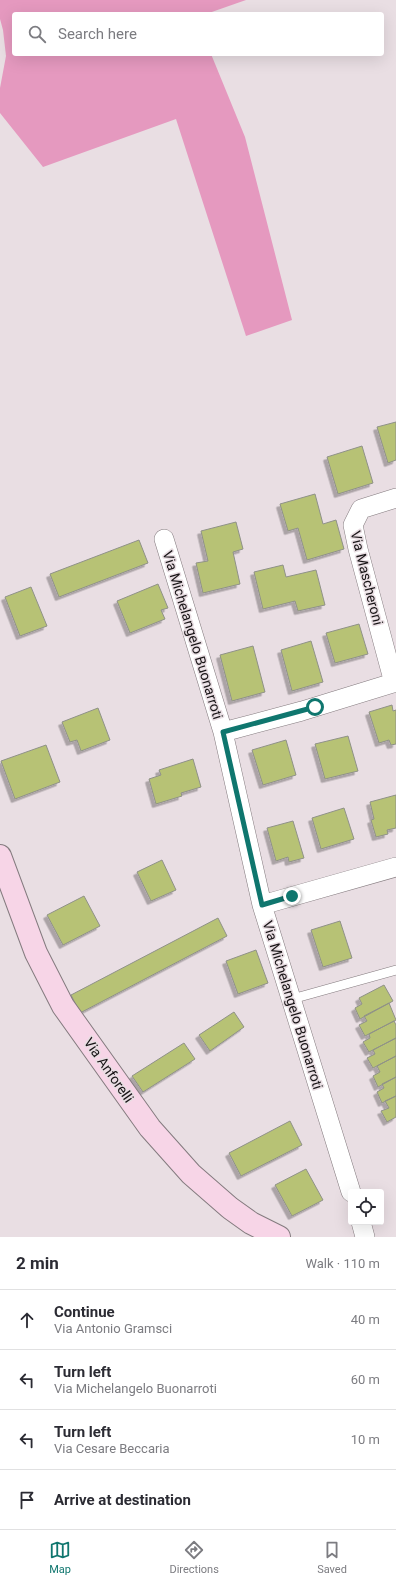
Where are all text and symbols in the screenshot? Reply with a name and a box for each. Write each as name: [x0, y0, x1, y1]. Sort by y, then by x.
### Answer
search box: [12, 12, 384, 56]
icon: search: [26, 23, 48, 45]
text: Search here: [58, 25, 137, 43]
street label: Via Mascheroni: [348, 529, 386, 627]
street label: Via Michelangelo Buonarroti: [160, 549, 226, 721]
route start: [306, 698, 324, 716]
route end: [283, 887, 301, 905]
street label: Via Michelangelo Buonarroti: [260, 919, 326, 1091]
street label: Via Anforelli: [81, 1035, 137, 1105]
map controls: [348, 1189, 384, 1225]
button: locate: [348, 1189, 384, 1225]
text: 2 min: [16, 1253, 59, 1273]
text: Walk · 110 m: [305, 1256, 380, 1271]
text: Continue: [54, 1303, 115, 1321]
icon: ahead: [16, 1309, 38, 1331]
text: 40 m: [351, 1312, 380, 1327]
text: Via Antonio Gramsci: [54, 1321, 172, 1336]
text: Turn left: [54, 1363, 111, 1381]
icon: left: [16, 1369, 38, 1391]
text: 60 m: [351, 1372, 380, 1387]
text: Via Michelangelo Buonarroti: [54, 1381, 217, 1396]
text: Turn left: [54, 1423, 111, 1441]
icon: left: [16, 1429, 38, 1451]
text: 10 m: [351, 1432, 380, 1447]
text: Via Cesare Beccaria: [54, 1441, 170, 1456]
icon: arrive: [16, 1489, 38, 1511]
text: Arrive at destination: [54, 1491, 191, 1509]
tab: Map: [49, 1539, 71, 1576]
tab: Directions: [169, 1539, 219, 1576]
tab: Saved: [317, 1539, 347, 1576]

